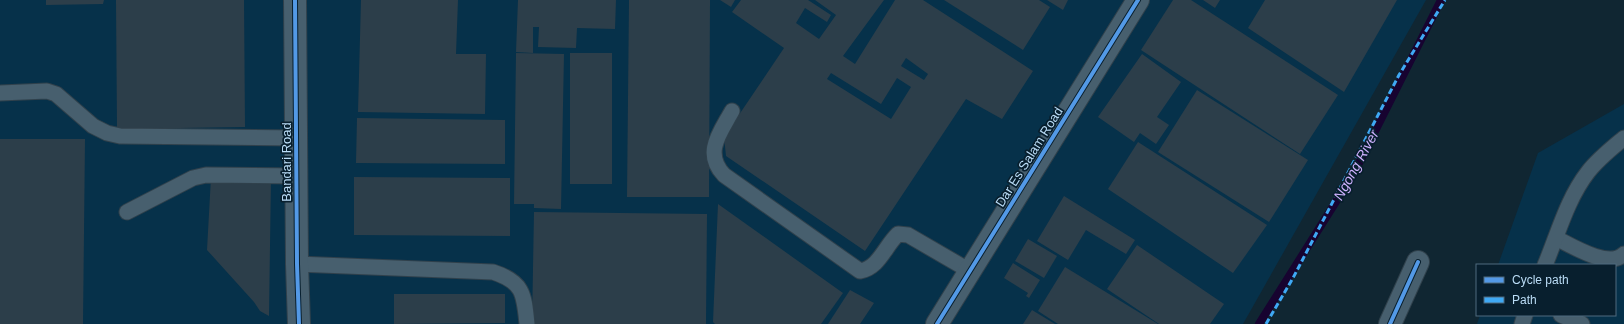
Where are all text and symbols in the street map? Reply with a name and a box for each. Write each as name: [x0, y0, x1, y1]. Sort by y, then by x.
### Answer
street label: Dar Es Salam Road: [992, 104, 1066, 210]
street label: Bandari Road: [279, 122, 294, 202]
water label: Ngong River: [1330, 126, 1383, 203]
legend: [1476, 264, 1616, 316]
text: Cycle path: [1512, 273, 1569, 287]
text: Path: [1512, 293, 1537, 307]

